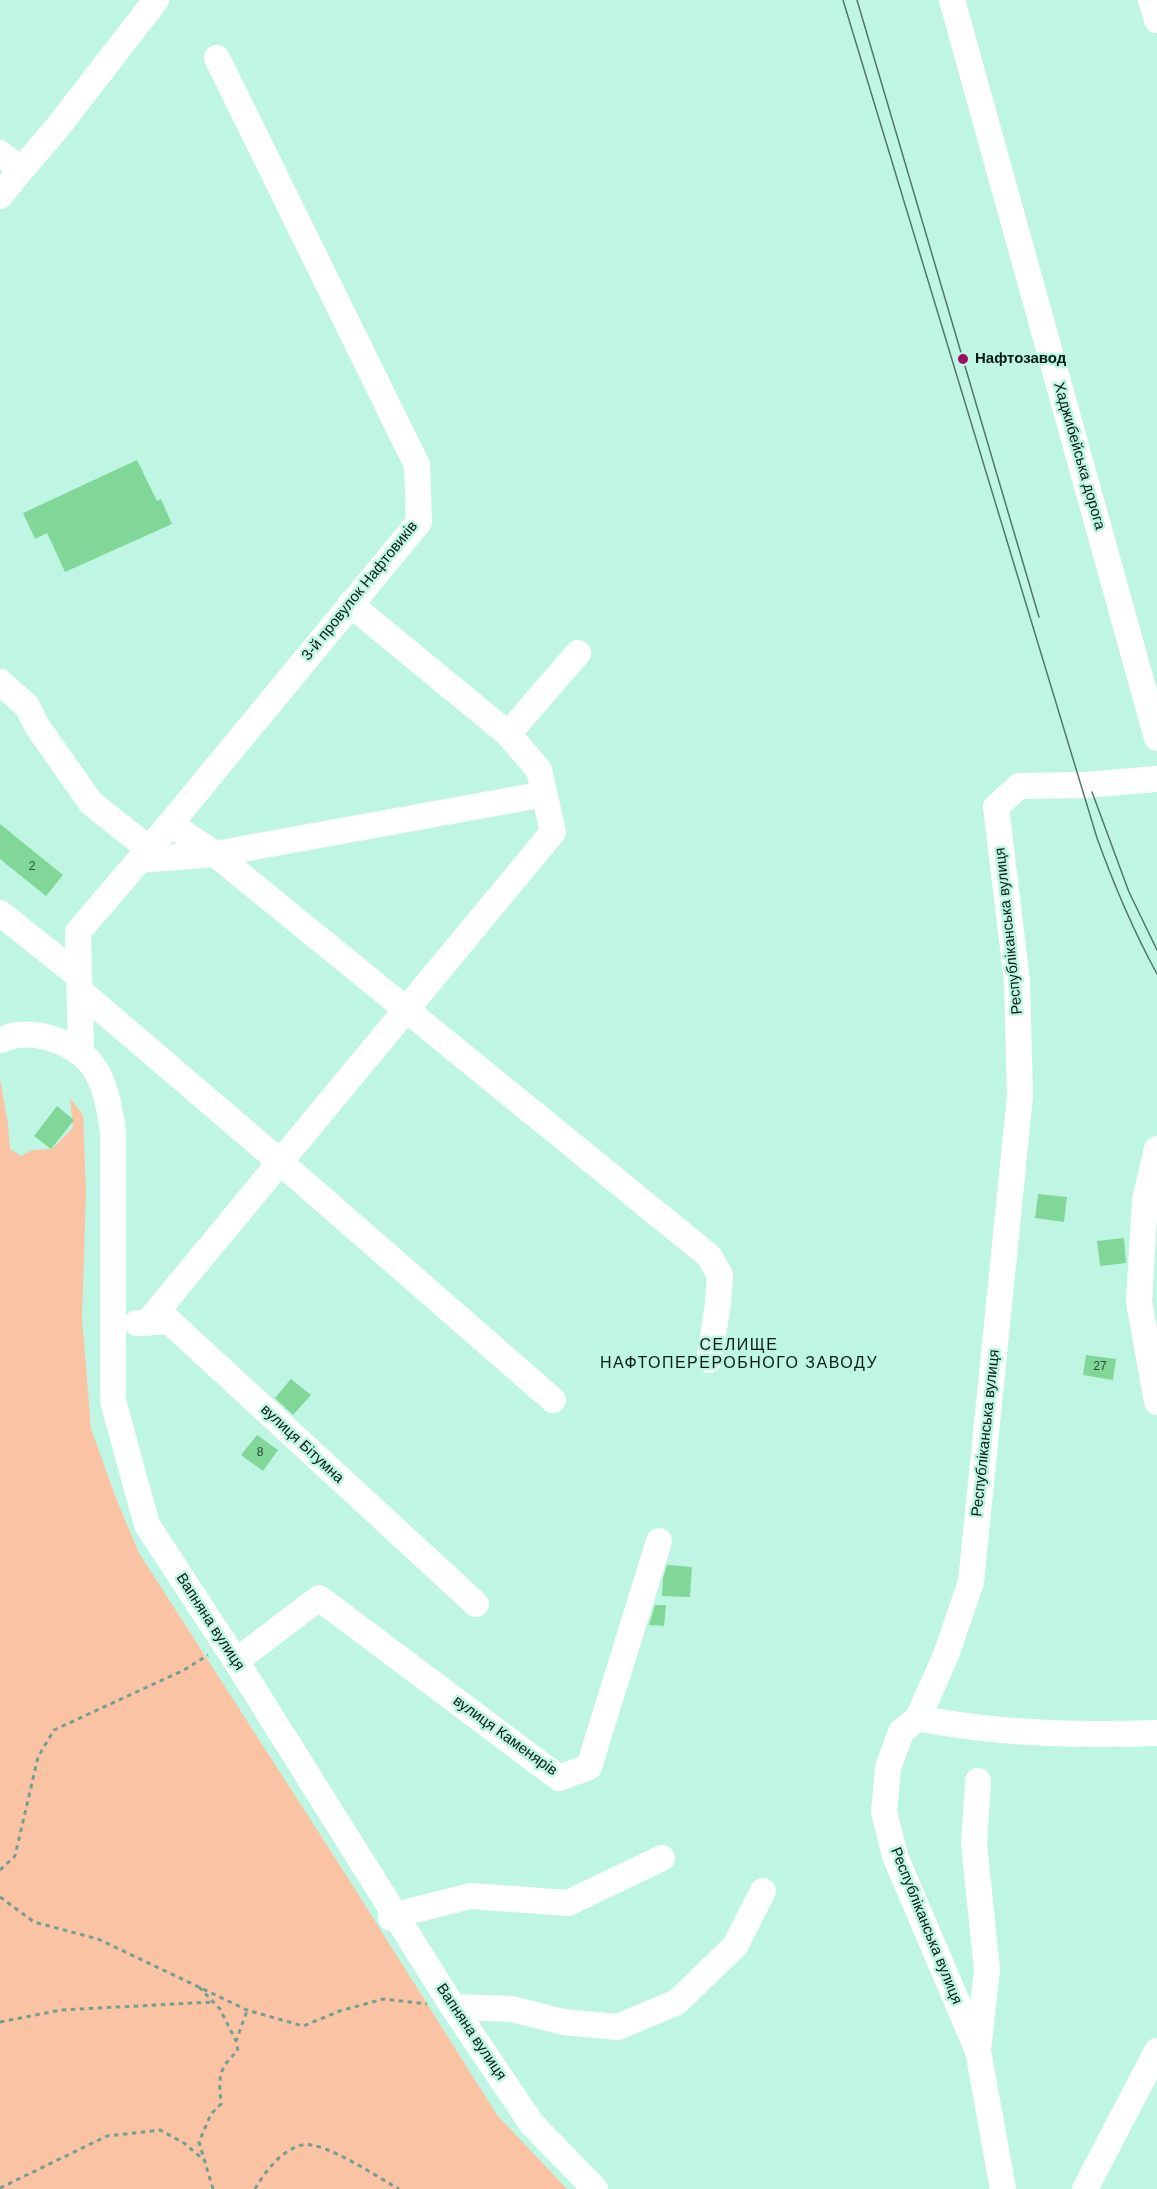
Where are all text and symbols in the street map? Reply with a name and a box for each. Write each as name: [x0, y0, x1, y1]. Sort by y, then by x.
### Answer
place label: Нафтозавод: [975, 350, 1066, 368]
marker: Нафтозавод: [956, 352, 970, 366]
street label: Хаджибейська дорога: [1049, 380, 1109, 532]
street label: 3-й провулок Нафтовиків: [298, 518, 422, 664]
street label: Республіканська вулиця: [991, 847, 1027, 1015]
house number: 2: [29, 860, 35, 874]
district label: СЕЛИЩЕ НАФТОПЕРЕРОБНОГО ЗАВОДУ: [600, 1336, 878, 1374]
street label: Республіканська вулиця: [968, 1349, 1004, 1517]
house number: 27: [1093, 1360, 1107, 1374]
street label: вулиця Бітумна: [257, 1401, 347, 1487]
house number: 8: [257, 1446, 263, 1460]
street label: Вапняна вулиця: [172, 1570, 248, 1674]
street label: вулиця Каменярів: [449, 1692, 561, 1780]
street label: Республіканська вулиця: [886, 1845, 966, 2007]
street label: Вапняна вулиця: [432, 1980, 510, 2084]

